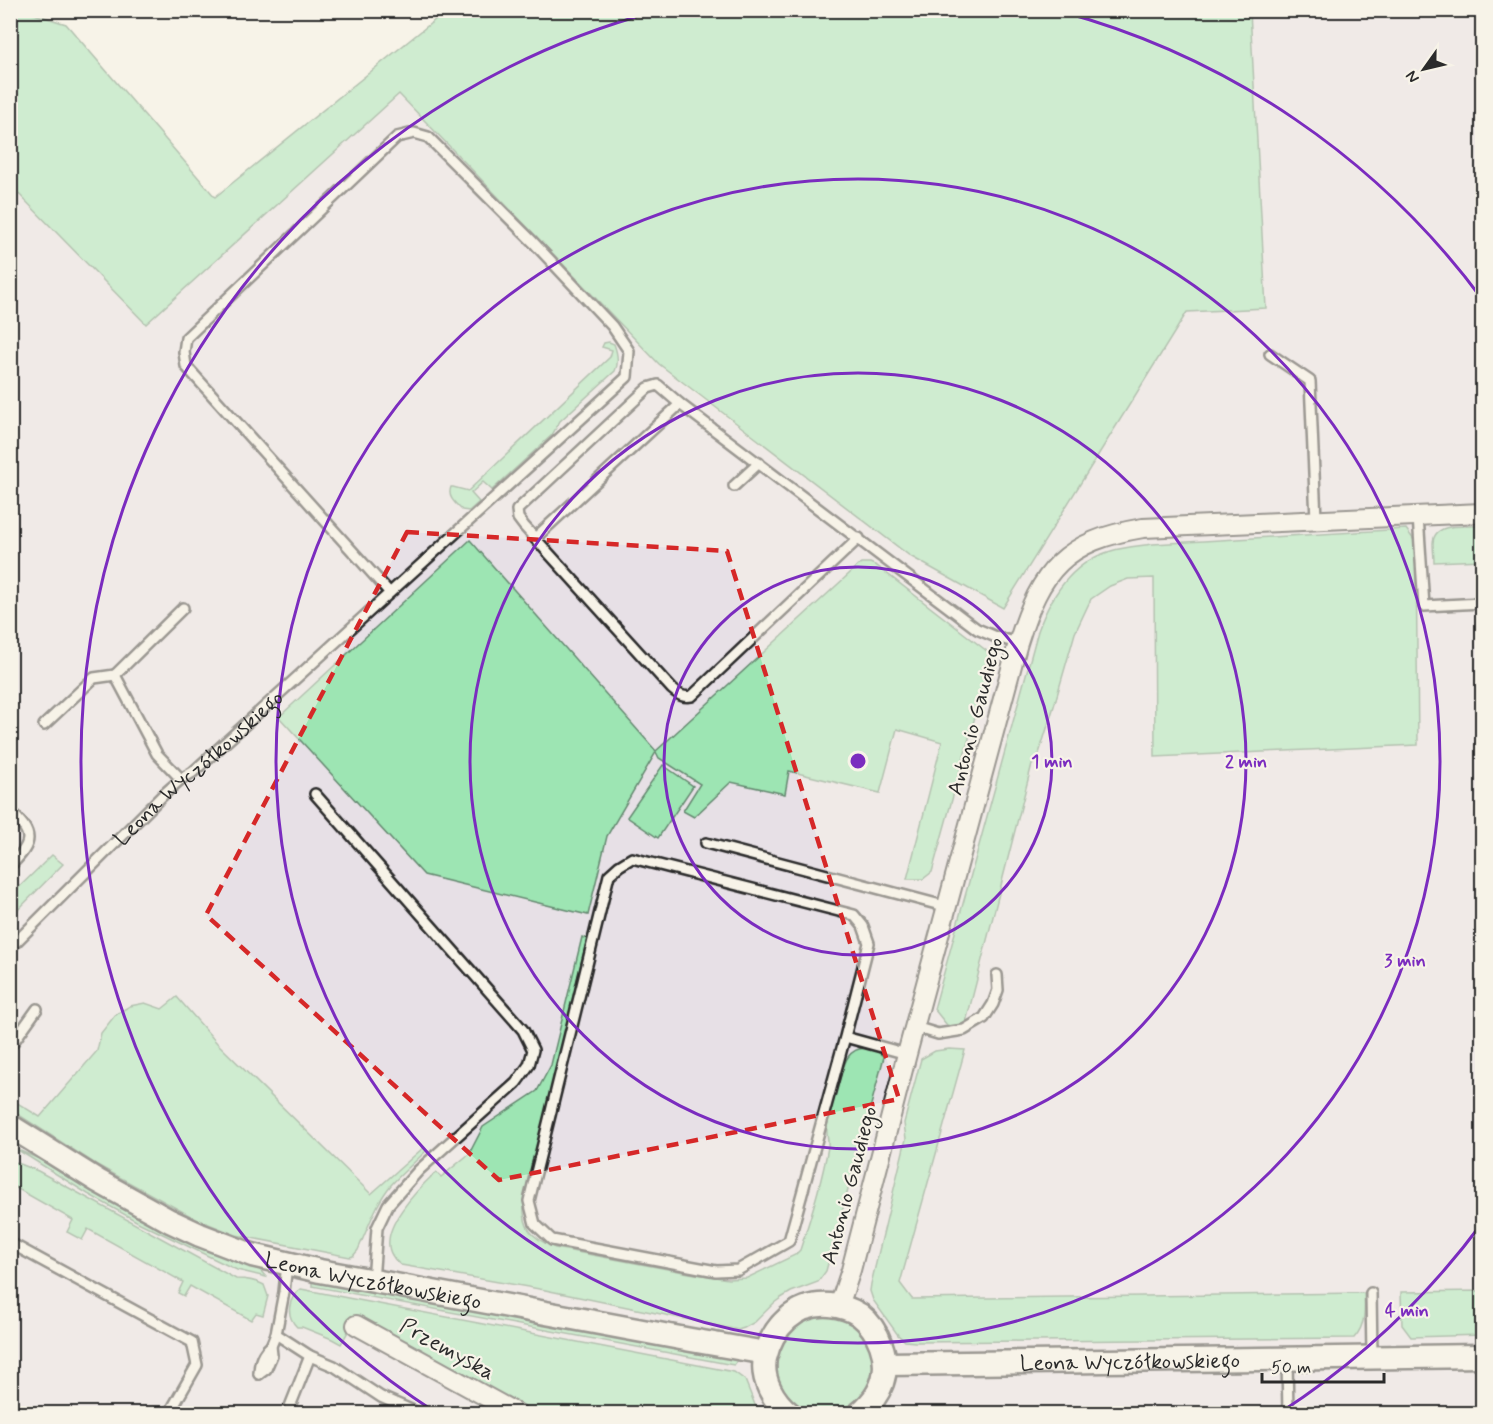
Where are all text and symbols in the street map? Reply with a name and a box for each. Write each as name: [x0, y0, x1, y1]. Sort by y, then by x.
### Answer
north arrow: [1394, 39, 1454, 99]
text: N: [1401, 66, 1424, 87]
street label: Antonio Gaudiego: [941, 634, 1013, 799]
street label: Leona Wyczółkowskiego: [108, 685, 290, 853]
text: 1 min: [1031, 750, 1073, 774]
text: 2 min: [1225, 750, 1267, 774]
centre of rings: [848, 751, 868, 771]
text: 3 min: [1384, 949, 1426, 973]
street label: Antonio Gaudiego: [815, 1103, 887, 1268]
street label: Leona Wyczółkowskiego: [262, 1247, 484, 1318]
text: 4 min: [1385, 1299, 1429, 1323]
street label: Przemyska: [395, 1312, 499, 1387]
scale bar: [1262, 1346, 1384, 1384]
street label: Leona Wyczółkowskiego: [1020, 1347, 1240, 1379]
text: 50 m: [1271, 1356, 1311, 1380]

